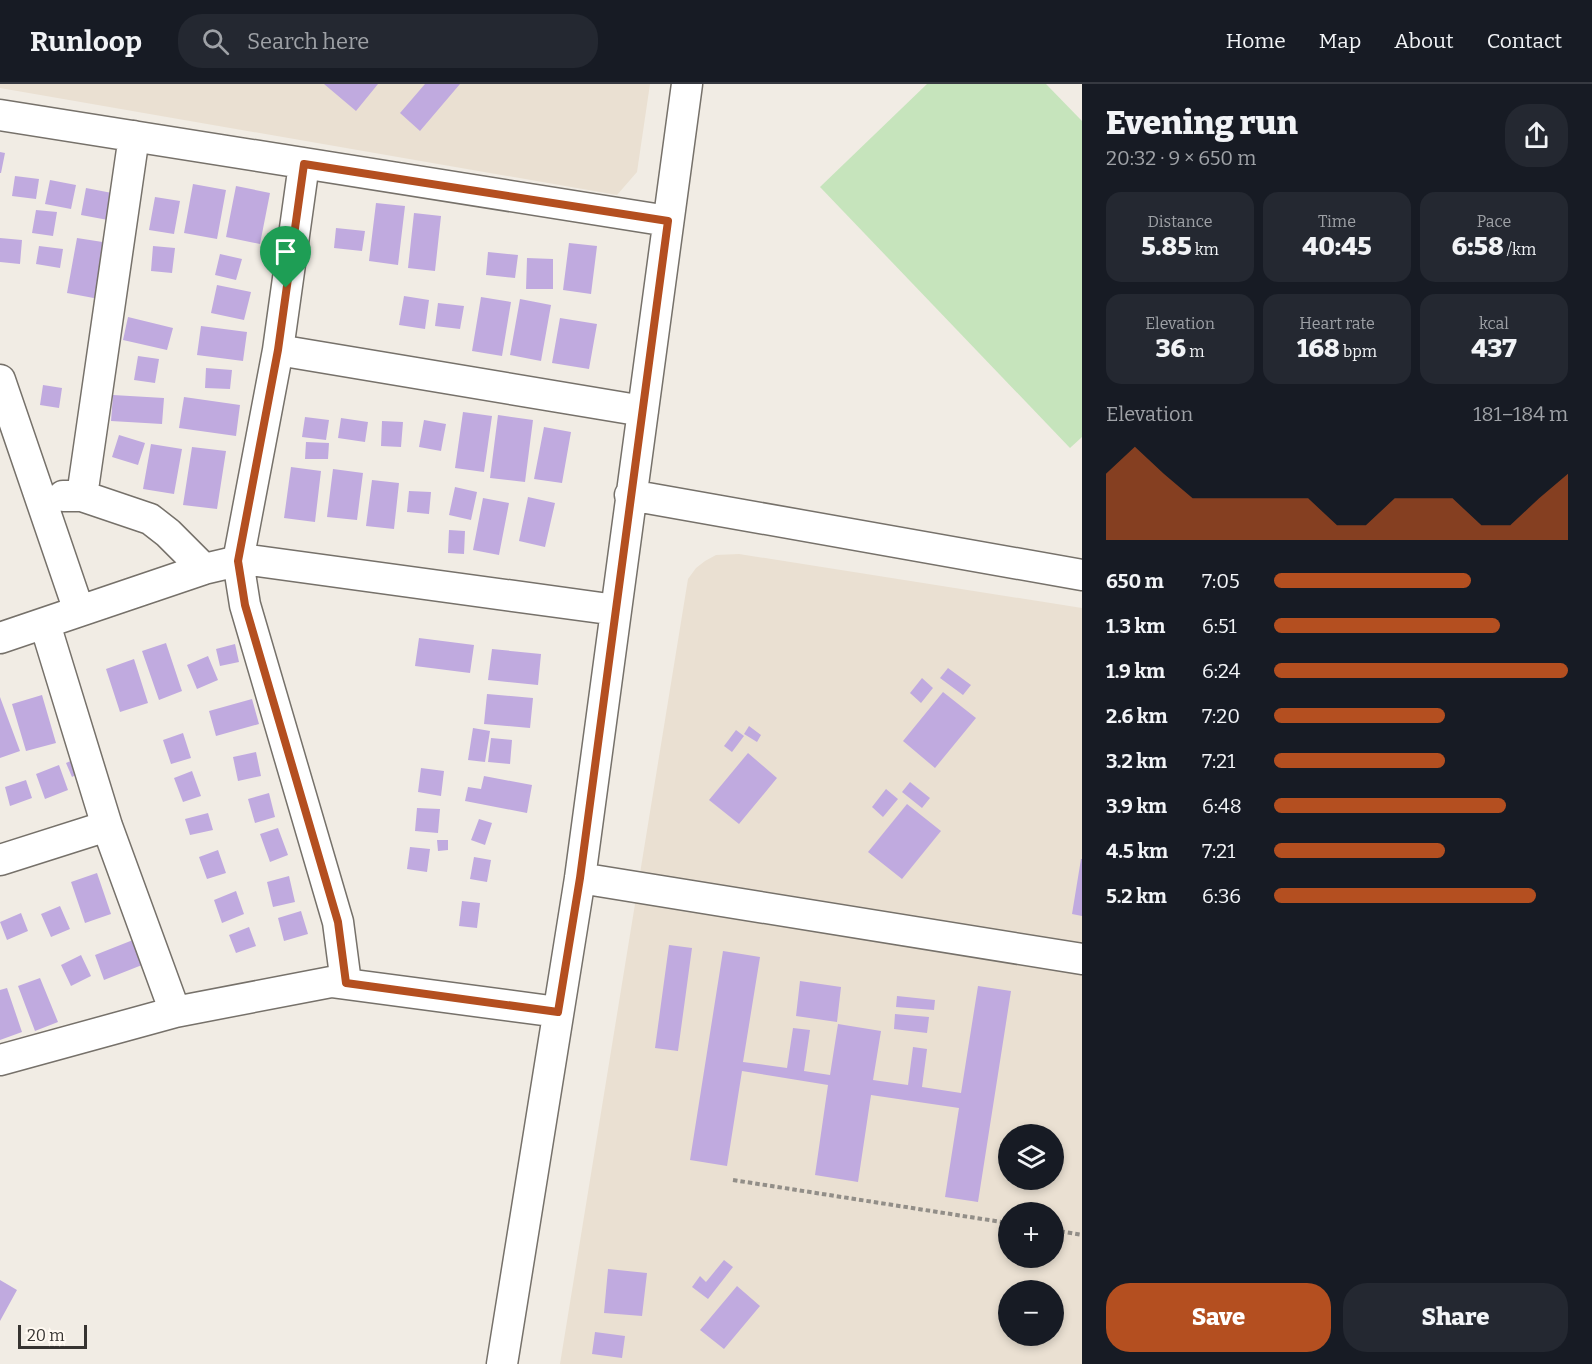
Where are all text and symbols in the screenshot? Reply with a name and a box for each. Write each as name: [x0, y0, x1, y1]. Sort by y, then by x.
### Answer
search box: [178, 14, 598, 68]
text: Runloop: [30, 25, 142, 58]
icon: search: [199, 25, 232, 58]
text: Search here: [247, 28, 369, 55]
text: Home: [1226, 28, 1286, 54]
text: Map: [1319, 28, 1361, 54]
text: About: [1394, 28, 1454, 54]
text: Contact: [1487, 28, 1562, 54]
text: Evening run: [1106, 103, 1298, 143]
button: share: [1505, 104, 1568, 167]
text: 20:32 · 9 × 650 m: [1106, 146, 1256, 170]
text: Distance: [1148, 212, 1212, 231]
text: Time: [1318, 212, 1356, 231]
text: Pace: [1477, 212, 1511, 231]
pin: [260, 226, 311, 288]
text: 5.85: [1141, 231, 1192, 262]
text: 40:45: [1302, 231, 1372, 262]
text: 6:58: [1452, 231, 1504, 262]
icon: arrive: [269, 235, 302, 268]
text: km: [1192, 240, 1219, 259]
text: /km: [1504, 240, 1536, 259]
text: Elevation: [1145, 314, 1215, 333]
text: Heart rate: [1299, 314, 1375, 333]
text: kcal: [1479, 314, 1509, 333]
text: 36: [1156, 333, 1186, 364]
text: 168: [1297, 333, 1340, 364]
text: 437: [1471, 333, 1517, 364]
text: m: [1186, 342, 1204, 361]
text: bpm: [1340, 342, 1377, 361]
text: Elevation: [1106, 402, 1193, 426]
text: 181–184 m: [1473, 402, 1568, 426]
text: 650 m: [1106, 569, 1164, 593]
text: 7:05: [1202, 569, 1240, 593]
text: 1.3 km: [1106, 614, 1165, 638]
text: 6:51: [1202, 614, 1237, 638]
text: 1.9 km: [1106, 659, 1165, 683]
text: 6:24: [1202, 659, 1241, 683]
text: 2.6 km: [1106, 704, 1168, 728]
text: 7:20: [1202, 704, 1240, 728]
text: 3.2 km: [1106, 749, 1167, 773]
text: 7:21: [1202, 749, 1235, 773]
text: 3.9 km: [1106, 794, 1167, 818]
text: 6:48: [1202, 794, 1242, 818]
text: 4.5 km: [1106, 839, 1168, 863]
text: 7:21: [1202, 839, 1235, 863]
text: 5.2 km: [1106, 884, 1167, 908]
text: 6:36: [1202, 884, 1241, 908]
map controls: [998, 1124, 1064, 1346]
button: layers: [998, 1124, 1064, 1190]
button: +: [998, 1202, 1064, 1268]
button: −: [998, 1280, 1064, 1346]
button: Save: [1106, 1283, 1331, 1352]
button: Share: [1343, 1283, 1568, 1352]
scale bar: [18, 1322, 87, 1350]
text: 20 m: [27, 1326, 64, 1345]

